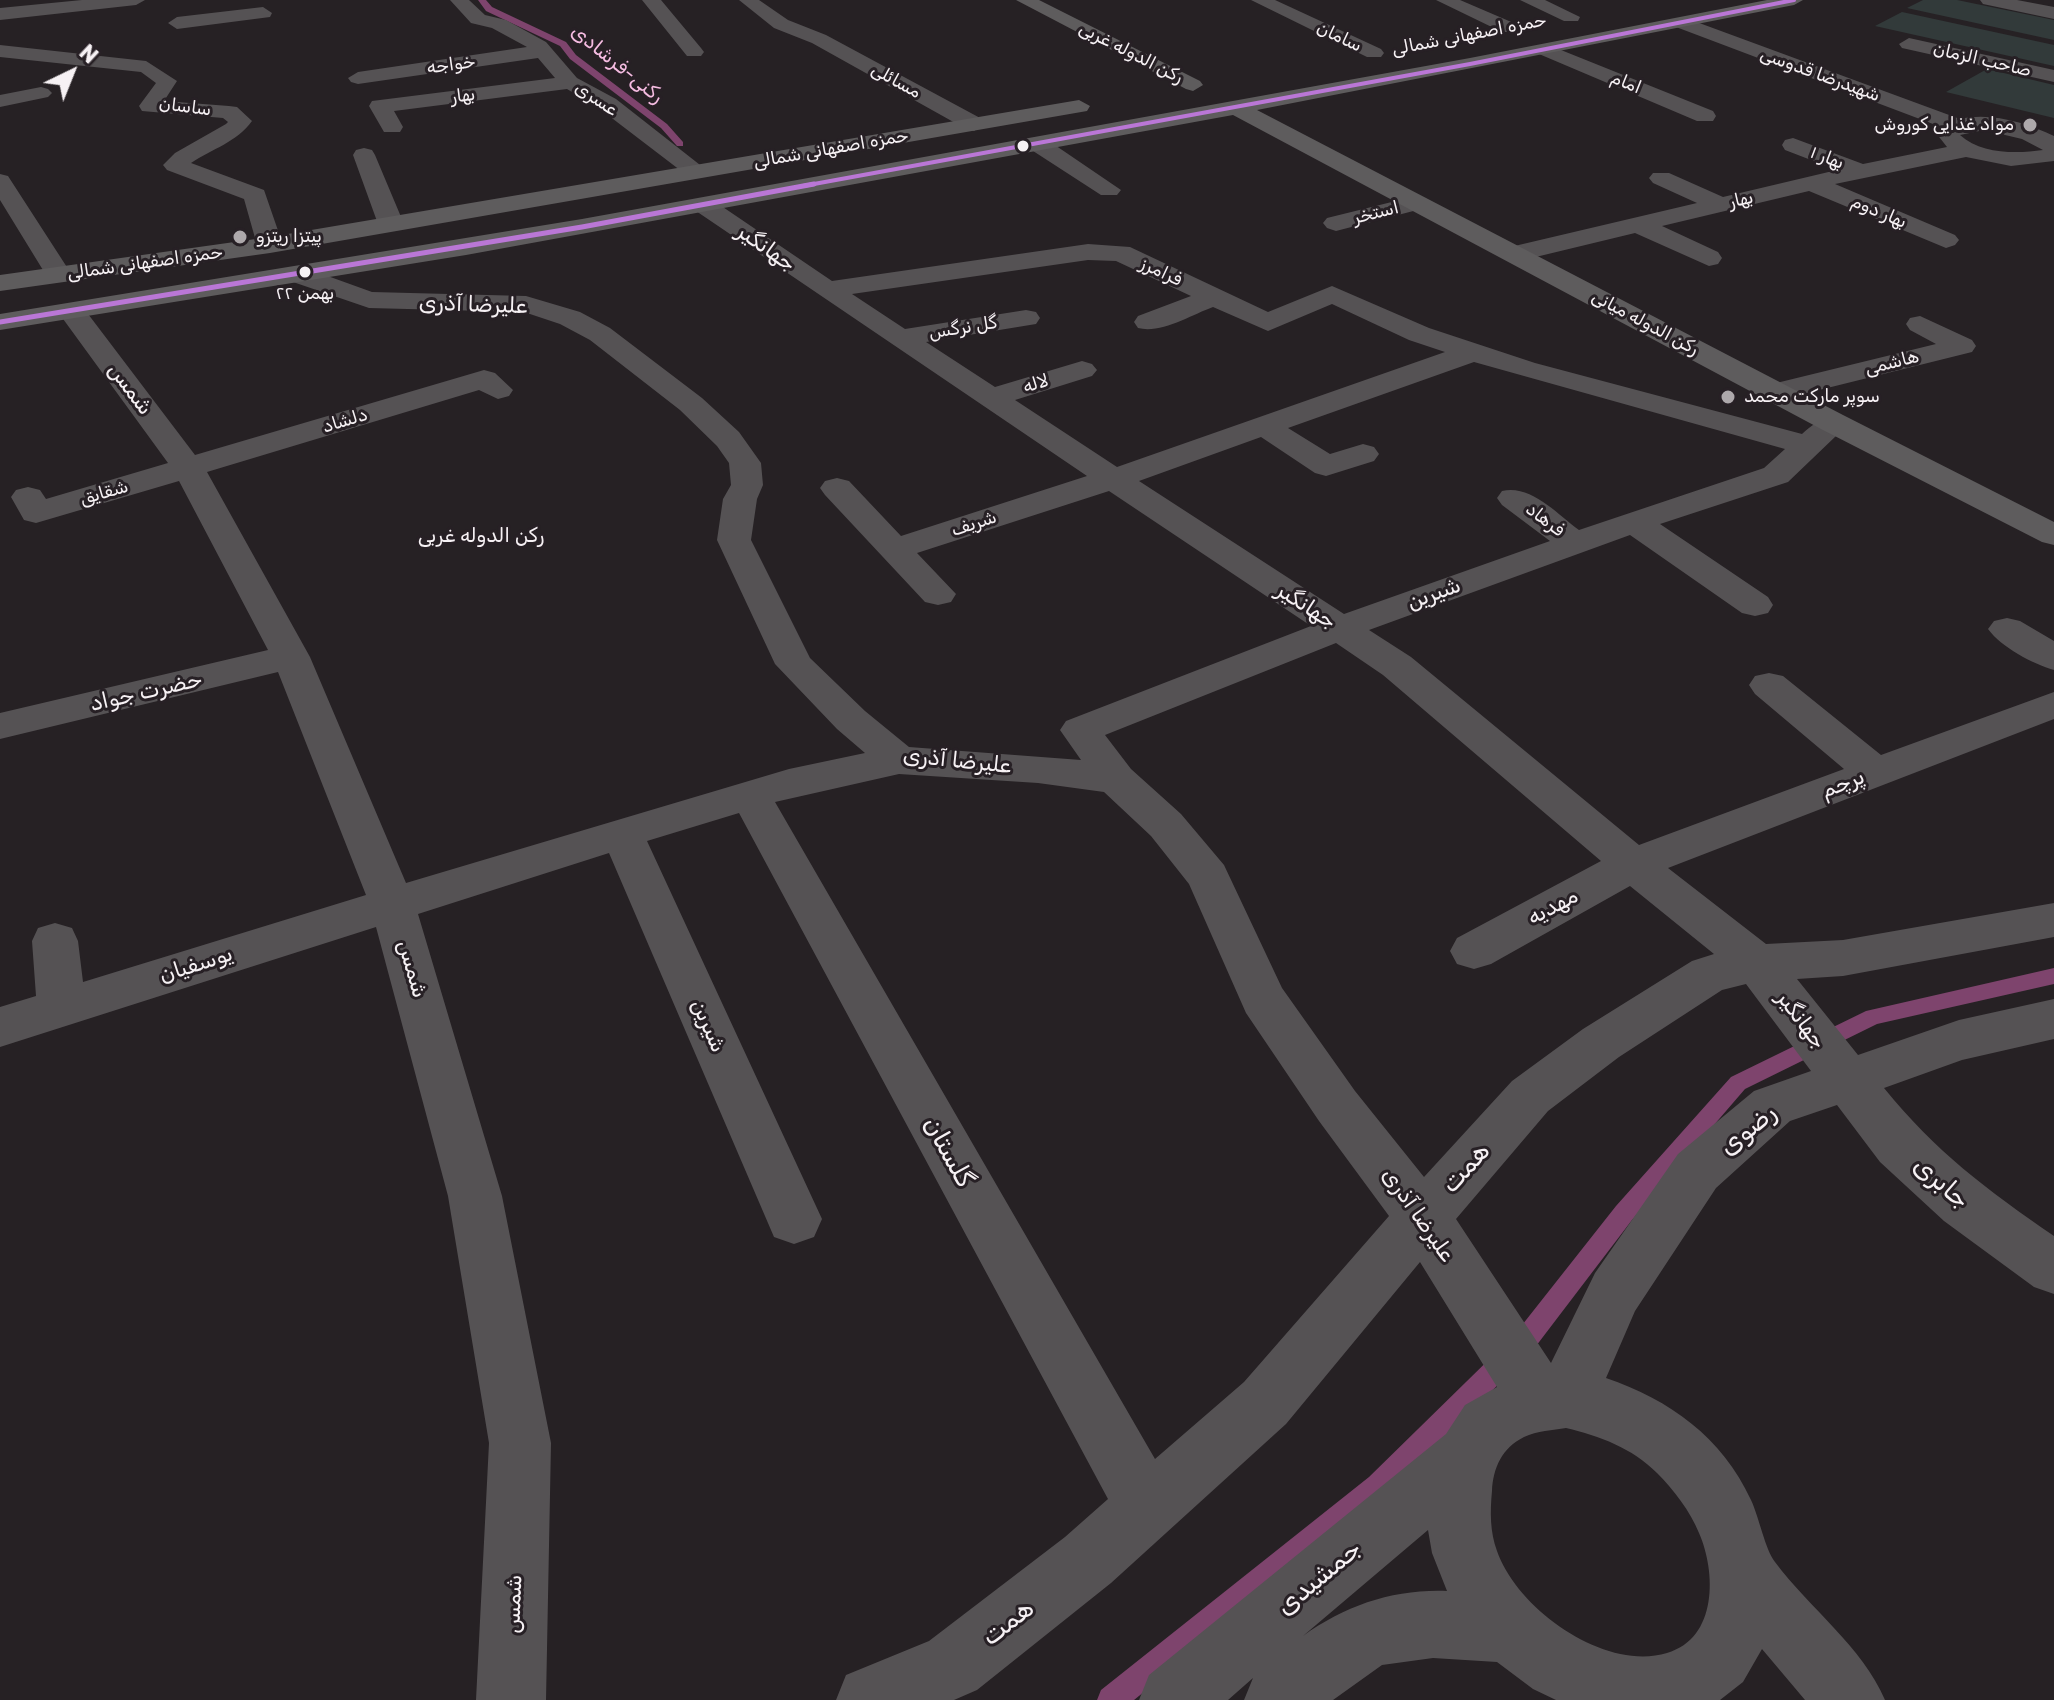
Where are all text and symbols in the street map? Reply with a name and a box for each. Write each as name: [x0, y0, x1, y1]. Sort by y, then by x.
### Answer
street label: حمزه اصفهانی شمالی: [1390, 9, 1548, 61]
street label: رکن الدوله غربی: [1075, 17, 1187, 89]
street label: سامان: [1313, 17, 1365, 57]
water label: رکنی-فرشادی: [566, 19, 668, 109]
north arrow: [32, 32, 112, 112]
street label: صاحب الزمان: [1931, 38, 2033, 82]
text: N: [74, 39, 104, 69]
street label: شهیدرضا قدوسی: [1757, 43, 1883, 107]
street label: خواجه: [425, 51, 477, 79]
street label: مسائلی: [867, 59, 925, 103]
street label: امام: [1608, 67, 1644, 99]
street label: عسری: [570, 77, 622, 121]
street label: بهار: [449, 84, 477, 108]
street label: ساسان: [158, 93, 212, 121]
place label: مواد غذایی کوروش: [1875, 114, 2014, 136]
marker: مواد غذایی کوروش: [2021, 116, 2039, 134]
street label: حمزه اصفهانی شمالی: [752, 125, 910, 173]
unlabelled marker: [1015, 138, 1031, 154]
street label: بهار ۱: [1807, 142, 1847, 174]
street label: بهار: [1727, 187, 1755, 213]
street label: بهار دوم: [1848, 191, 1910, 233]
street label: استخر: [1351, 197, 1401, 229]
street label: جهانگیر: [731, 218, 801, 278]
place label: پیتزا ریتزو: [256, 226, 322, 248]
marker: پیتزا ریتزو: [231, 228, 249, 246]
street label: حمزه اصفهانی شمالی: [66, 241, 224, 285]
street label: فرامرز: [1136, 253, 1186, 291]
marker: ۲۲ بهمن: [297, 264, 313, 280]
place label: ۲۲ بهمن: [276, 283, 334, 305]
street label: رکن الدوله میانی: [1588, 286, 1702, 360]
street label: علیرضا آذری: [418, 290, 528, 320]
street label: گل نرگس: [927, 312, 999, 344]
street label: هاشمی: [1863, 346, 1921, 380]
street label: شمس: [102, 357, 158, 421]
street label: لاله: [1020, 370, 1052, 398]
place label: سوپر مارکت محمد: [1744, 386, 1880, 408]
marker: سوپر مارکت محمد: [1719, 388, 1737, 406]
street label: دلشاد: [320, 404, 370, 438]
street label: شقایق: [77, 476, 131, 510]
street label: فرهاد: [1521, 498, 1569, 542]
street label: شریف: [949, 507, 999, 541]
district label: رکن الدوله غربی: [418, 524, 544, 548]
street label: شیرین: [1403, 572, 1465, 616]
street label: جهانگیر: [1271, 577, 1341, 635]
street label: حضرت جواد: [87, 666, 205, 718]
street label: علیرضا آذری: [902, 742, 1012, 780]
street label: پرچم: [1817, 764, 1869, 804]
street label: مهدیه: [1523, 883, 1583, 931]
street label: شمس: [391, 937, 433, 1001]
street label: یوسفیان: [156, 941, 236, 989]
street label: جهانگیر: [1771, 986, 1831, 1054]
street label: شیرین: [685, 995, 731, 1057]
street label: رضوی: [1713, 1098, 1783, 1162]
street label: گلستان: [916, 1111, 980, 1193]
street label: همت: [1435, 1136, 1497, 1200]
street label: جابری: [1906, 1150, 1976, 1216]
street label: علیرضا آذری: [1376, 1163, 1460, 1267]
street label: جمشیدی: [1270, 1534, 1368, 1622]
street label: شمس: [500, 1574, 528, 1634]
street label: همت: [976, 1593, 1040, 1653]

